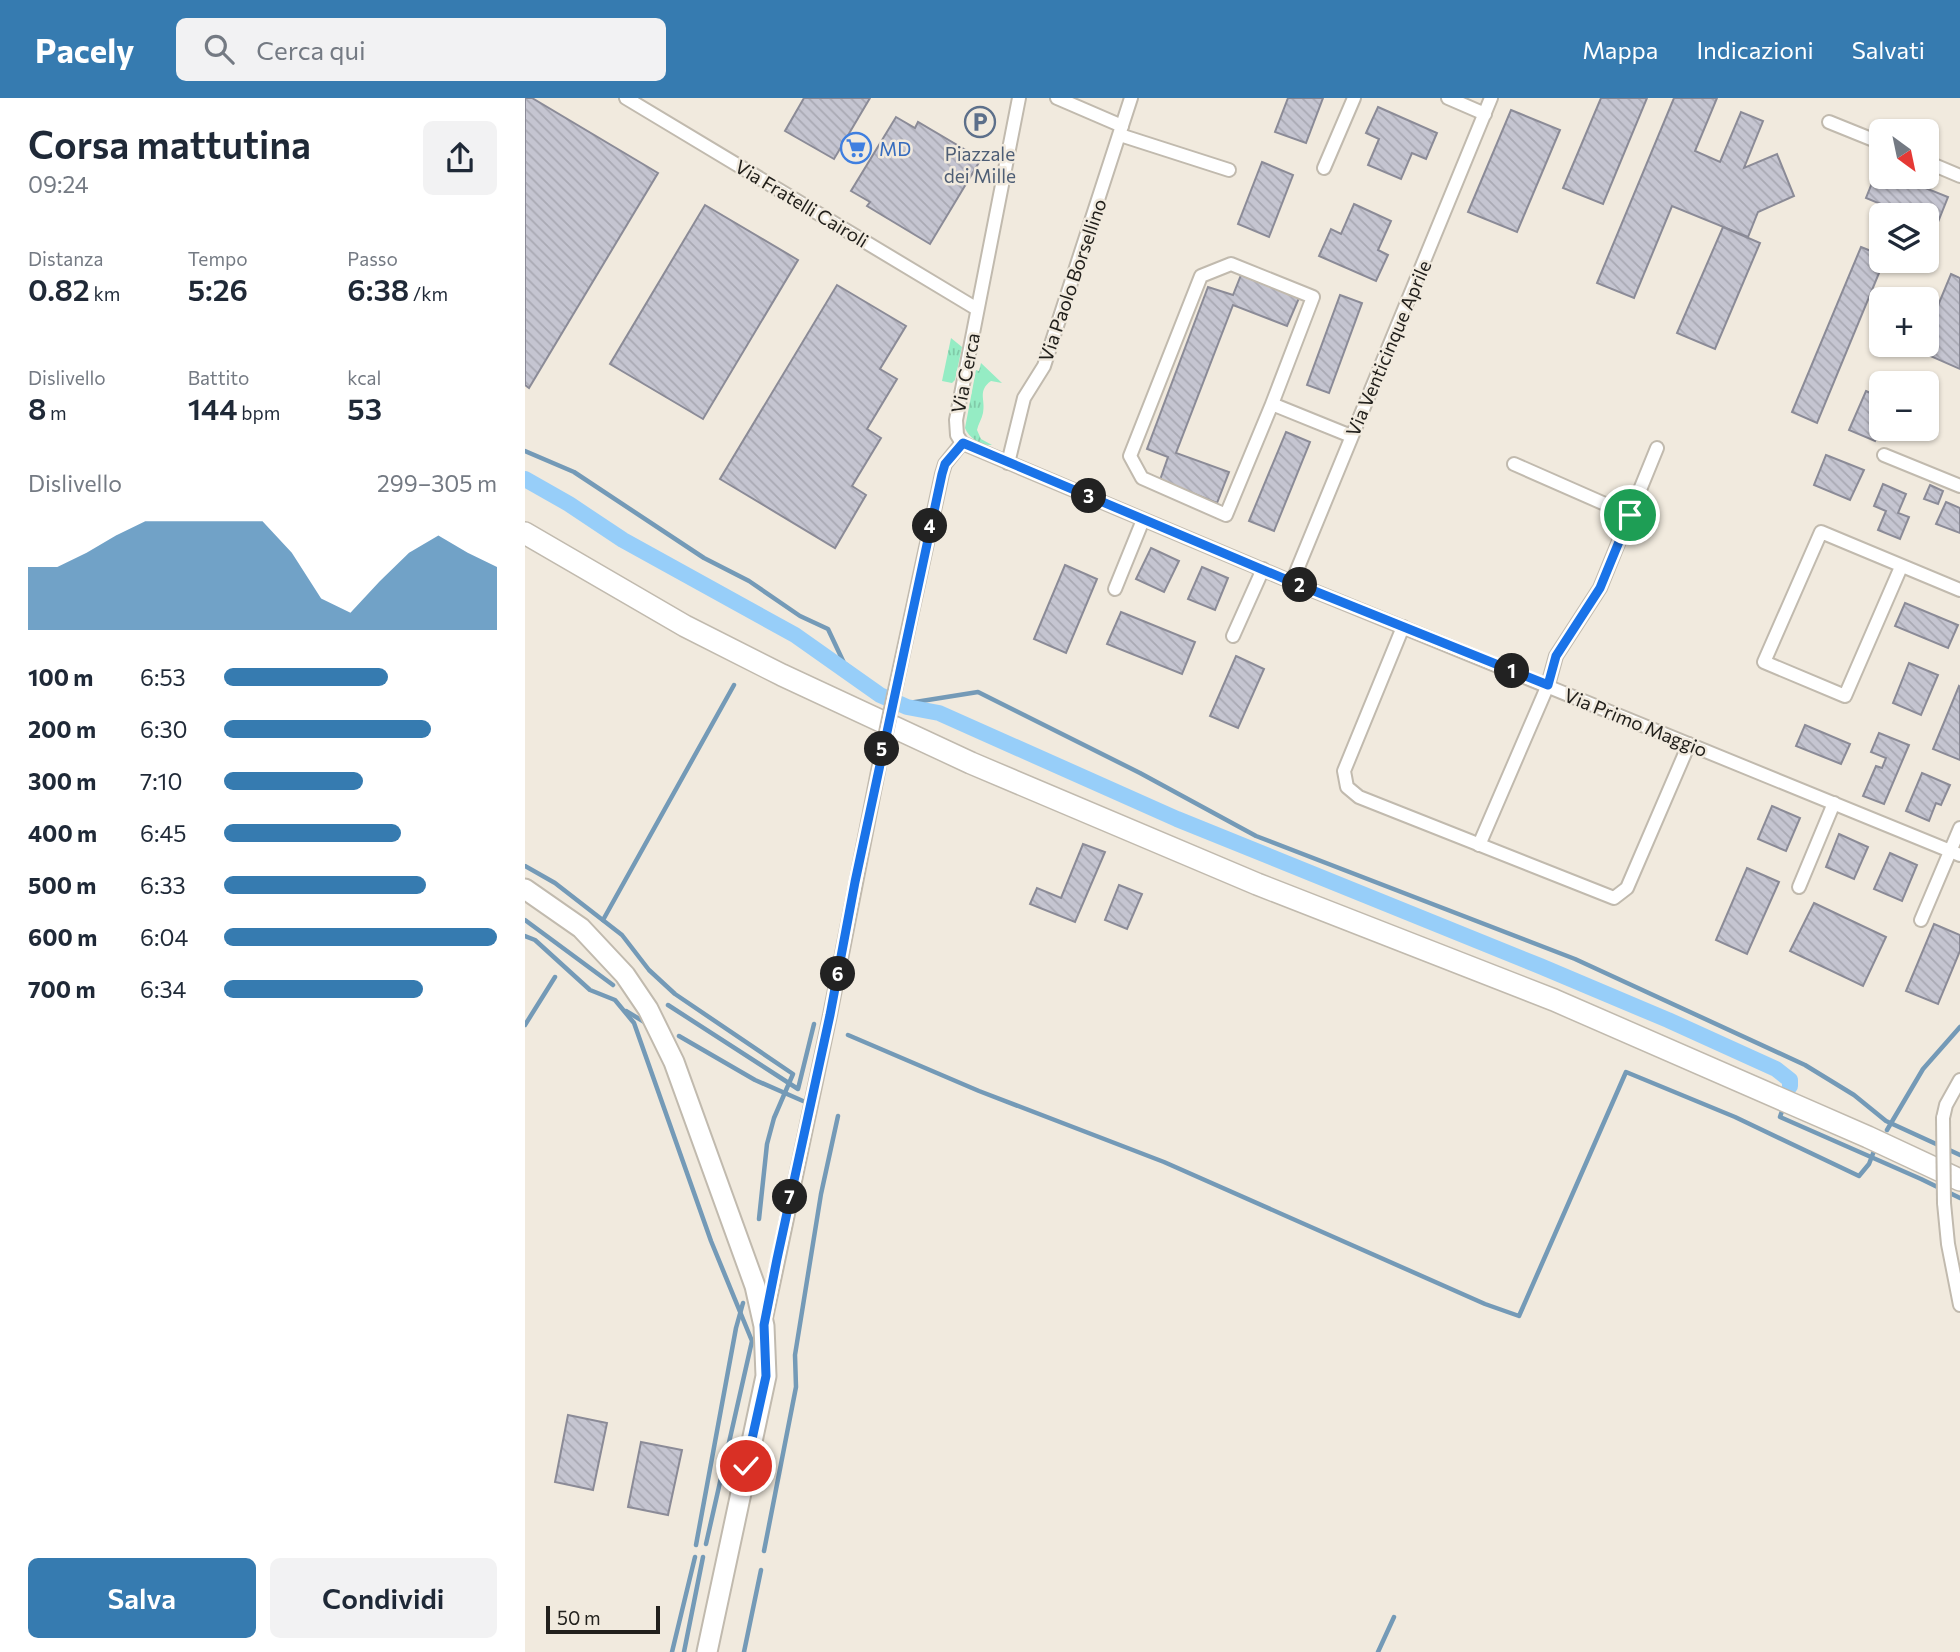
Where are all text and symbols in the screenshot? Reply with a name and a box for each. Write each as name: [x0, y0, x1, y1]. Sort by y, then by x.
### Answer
search box: [176, 18, 666, 81]
text: Pacely: [35, 29, 134, 70]
icon: search: [200, 30, 238, 68]
text: Cerca qui: [256, 34, 366, 65]
text: Mappa: [1582, 35, 1658, 64]
text: Indicazioni: [1696, 35, 1814, 64]
text: Salvati: [1852, 35, 1925, 64]
parking icon: Piazzale dei Mille: [963, 105, 997, 139]
north arrow: [1869, 119, 1939, 189]
map controls: [1869, 119, 1939, 441]
text: Corsa mattutina: [28, 120, 311, 167]
button: share: [423, 121, 497, 195]
supermarket icon: MD: [839, 131, 873, 165]
place label: MD: [879, 137, 911, 160]
place label: Piazzale dei Mille: [944, 142, 1016, 187]
street label: Via Fratelli Cairoli: [731, 154, 873, 252]
text: 09:24: [28, 170, 89, 198]
street label: Via Paolo Borsellino: [1033, 195, 1111, 365]
button: layers: [1869, 203, 1939, 273]
text: Distanza: [28, 247, 103, 270]
text: Tempo: [188, 247, 248, 270]
text: Passo: [347, 247, 398, 270]
street label: Via Venticinque Aprile: [1340, 257, 1436, 439]
text: 0.82: [28, 270, 90, 307]
text: 5:26: [188, 270, 248, 307]
text: 6:38: [347, 270, 409, 307]
text: km: [90, 282, 120, 305]
text: /km: [409, 282, 448, 305]
button: +: [1869, 287, 1939, 357]
street label: Via Cerca: [946, 331, 984, 415]
text: Dislivello: [28, 366, 106, 389]
text: Battito: [188, 366, 249, 389]
text: kcal: [347, 366, 381, 389]
button: −: [1869, 371, 1939, 441]
text: 8: [28, 389, 46, 426]
text: 144: [188, 389, 238, 426]
text: 53: [347, 389, 382, 426]
text: m: [46, 401, 67, 424]
text: bpm: [238, 401, 280, 424]
text: Dislivello: [28, 469, 122, 497]
text: 299–305 m: [377, 469, 497, 497]
pin: 3: [1071, 478, 1107, 514]
text: 3: [1083, 484, 1094, 507]
pin: [1600, 485, 1660, 545]
icon: arrive: [1611, 496, 1649, 534]
pin: 4: [913, 508, 947, 544]
text: 4: [924, 514, 935, 537]
pin: 2: [1283, 568, 1317, 602]
text: 2: [1294, 573, 1305, 596]
pin: 1: [1495, 654, 1529, 688]
text: 1: [1507, 659, 1516, 682]
text: 100 m: [28, 663, 93, 691]
text: 6:53: [140, 663, 186, 691]
street label: Via Primo Maggio: [1561, 683, 1711, 761]
text: 200 m: [28, 715, 96, 743]
text: 6:30: [140, 715, 188, 743]
pin: 5: [865, 732, 899, 766]
text: 5: [876, 737, 887, 760]
text: 300 m: [28, 767, 96, 795]
text: 7:10: [140, 767, 182, 795]
text: 400 m: [28, 819, 97, 847]
text: 6:45: [140, 819, 186, 847]
text: 500 m: [28, 871, 96, 899]
text: 6:33: [140, 871, 186, 899]
text: 600 m: [28, 923, 97, 951]
text: 6:04: [140, 923, 188, 951]
pin: 6: [821, 956, 855, 992]
text: 6: [832, 962, 843, 985]
text: 700 m: [28, 975, 96, 1003]
text: 6:34: [140, 975, 186, 1003]
pin: 7: [772, 1180, 807, 1214]
text: 7: [784, 1185, 795, 1208]
pin: [716, 1436, 776, 1496]
icon: check: [727, 1447, 765, 1485]
button: Salva: [28, 1558, 256, 1638]
button: Condividi: [270, 1558, 497, 1638]
scale bar: [546, 1603, 660, 1635]
text: 50 m: [557, 1606, 601, 1629]

